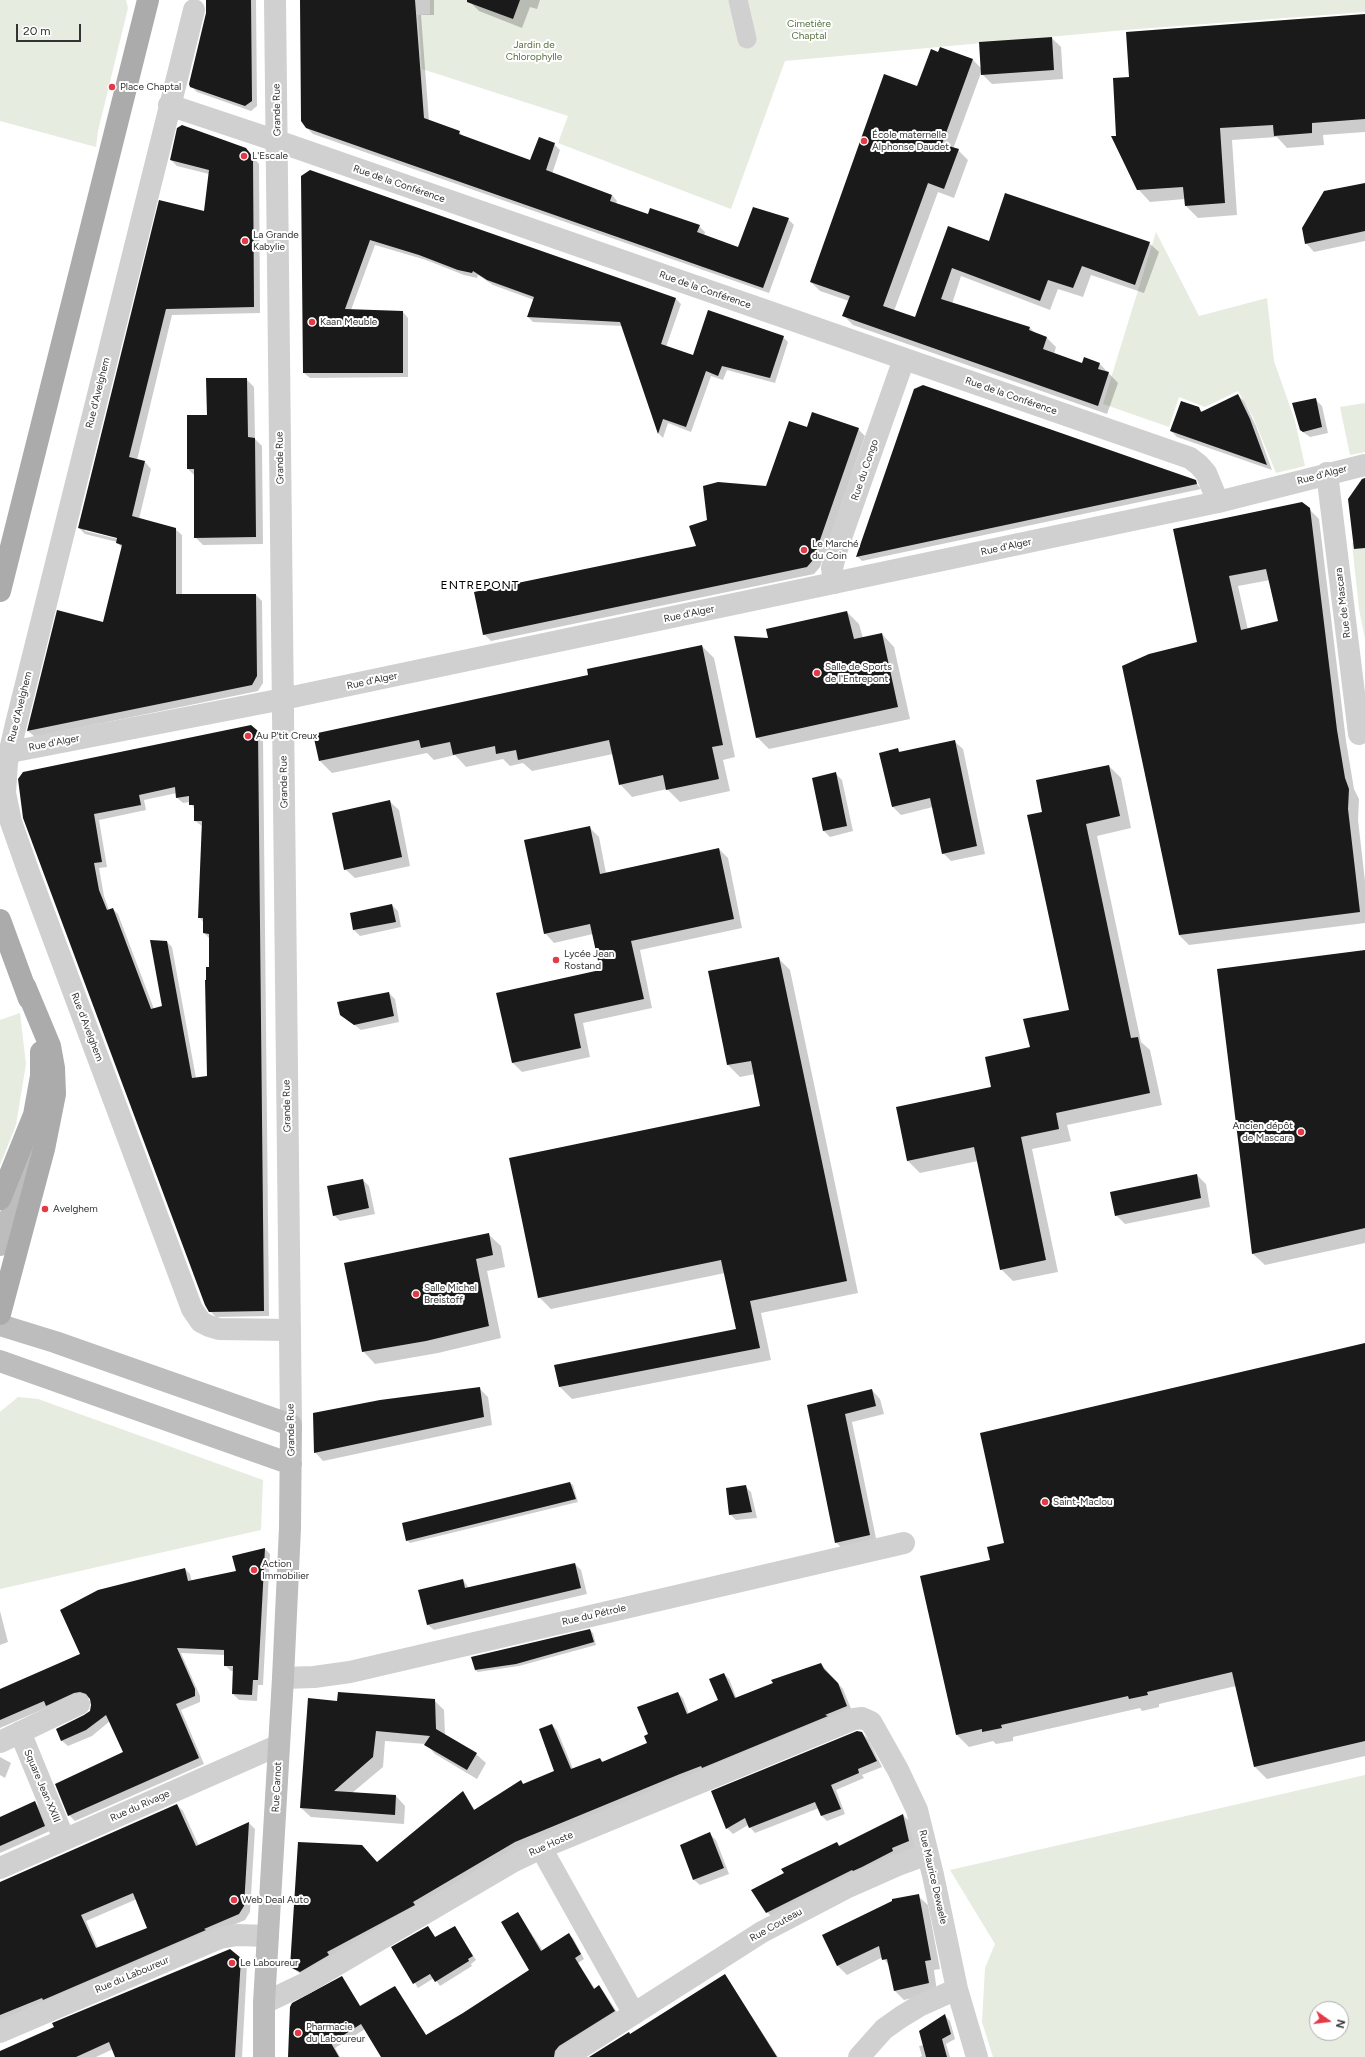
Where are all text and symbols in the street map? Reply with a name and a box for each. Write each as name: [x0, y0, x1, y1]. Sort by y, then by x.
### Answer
scale bar: [18, 16, 83, 42]
park label: Cimetière Chaptal: [787, 18, 831, 42]
text: 20 m: [23, 24, 51, 38]
park label: Jardin de Chlorophylle: [506, 39, 562, 62]
place label: Place Chaptal: [120, 81, 181, 93]
marker: Place Chaptal: [107, 82, 117, 92]
street label: Grande Rue: [271, 84, 283, 136]
place label: École maternelle Alphonse Daudet: [872, 129, 949, 152]
marker: École maternelle Alphonse Daudet: [859, 136, 869, 146]
place label: L'Escale: [252, 150, 288, 162]
marker: L'Escale: [239, 151, 249, 161]
street label: Rue de la Conférence: [352, 163, 446, 205]
place label: La Grande Kabylie: [253, 229, 299, 252]
marker: La Grande Kabylie: [240, 236, 250, 246]
street label: Rue de la Conférence: [658, 269, 752, 311]
place label: Kaan Meuble: [320, 316, 377, 328]
marker: Kaan Meuble: [307, 317, 317, 327]
street label: Rue d'Avelghem: [83, 356, 113, 430]
street label: Rue de la Conférence: [964, 375, 1058, 417]
street label: Grande Rue: [274, 432, 286, 484]
street label: Rue du Congo: [849, 438, 881, 502]
street label: Rue d'Alger: [1296, 463, 1348, 487]
street label: Rue d'Alger: [980, 536, 1032, 558]
place label: Le Marché du Coin: [812, 538, 859, 562]
marker: Le Marché du Coin: [799, 545, 809, 555]
street label: Rue de Mascara: [1333, 567, 1353, 639]
district label: ENTREPONT: [441, 578, 519, 592]
street label: Rue d'Alger: [663, 603, 715, 625]
place label: Salle de Sports de l'Entrepont: [825, 661, 892, 684]
marker: Salle de Sports de l'Entrepont: [812, 668, 822, 678]
street label: Rue d'Avelghem: [5, 670, 35, 744]
street label: Rue d'Alger: [346, 670, 398, 692]
place label: Au P'tit Creux: [256, 730, 317, 742]
marker: Au P'tit Creux: [243, 731, 253, 741]
street label: Rue d'Alger: [28, 732, 80, 754]
street label: Grande Rue: [278, 756, 290, 808]
place label: Lycée Jean Rostand: [564, 948, 614, 972]
marker: Lycée Jean Rostand: [551, 955, 561, 965]
street label: Rue d'Avelghem: [68, 991, 106, 1063]
street label: Grande Rue: [281, 1080, 293, 1132]
place label: Ancien dépôt de Mascara: [1233, 1120, 1293, 1144]
marker: Ancien dépôt de Mascara: [1296, 1127, 1306, 1137]
place label: Avelghem: [53, 1203, 98, 1215]
marker: Avelghem: [40, 1204, 50, 1214]
place label: Salle Michel Breistoff: [424, 1282, 477, 1306]
marker: Salle Michel Breistoff: [411, 1289, 421, 1299]
street label: Grande Rue: [285, 1404, 297, 1456]
place label: Saint-Maclou: [1053, 1496, 1113, 1508]
marker: Saint-Maclou: [1040, 1497, 1050, 1507]
place label: Action Immobilier: [262, 1558, 309, 1582]
marker: Action Immobilier: [249, 1565, 259, 1575]
street label: Rue du Pétrole: [561, 1602, 627, 1628]
street label: Square Jean XXIII: [21, 1748, 63, 1824]
street label: Rue Carnot: [270, 1761, 284, 1813]
street label: Rue du Rivage: [108, 1788, 172, 1824]
street label: Rue Hoste: [527, 1829, 575, 1859]
street label: Rue Maurice Dewaele: [916, 1829, 950, 1925]
place label: Web Deal Auto: [242, 1894, 309, 1906]
marker: Web Deal Auto: [229, 1895, 239, 1905]
street label: Rue Couteau: [748, 1906, 804, 1944]
street label: Rue du Laboureur: [93, 1954, 171, 1996]
place label: Le Laboureur: [240, 1957, 298, 1969]
marker: Le Laboureur: [227, 1958, 237, 1968]
north arrow: [1309, 2001, 1349, 2041]
text: N: [1333, 2018, 1347, 2029]
place label: Pharmacie du Laboureur: [306, 2021, 365, 2044]
marker: Pharmacie du Laboureur: [293, 2028, 303, 2038]

